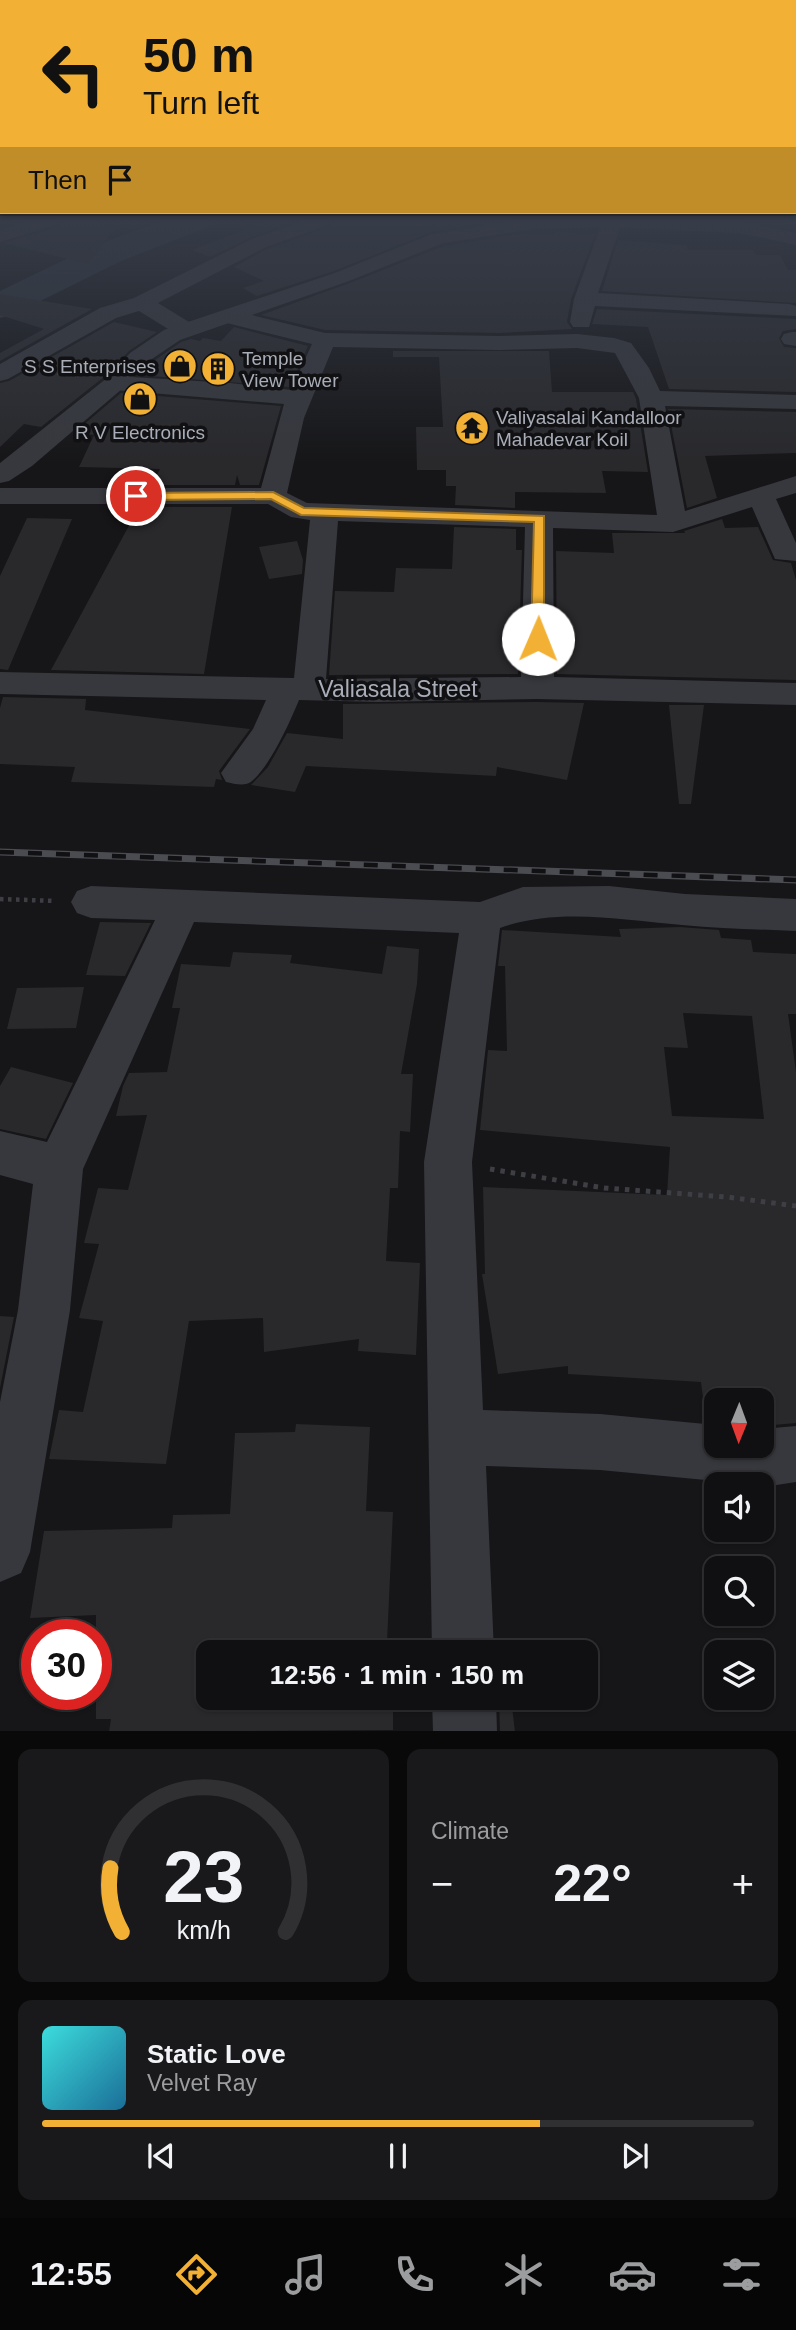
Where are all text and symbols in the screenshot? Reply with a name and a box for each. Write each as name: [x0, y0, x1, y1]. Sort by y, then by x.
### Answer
icon: left: [28, 28, 119, 119]
text: 50 m: [143, 28, 255, 82]
text: Turn left: [143, 85, 259, 121]
icon: arrive: [101, 161, 139, 199]
text: Then: [28, 165, 87, 195]
shop icon: S S Enterprises: [161, 347, 199, 385]
place label: Temple View Tower: [242, 348, 339, 391]
building icon: Temple View Tower: [199, 350, 237, 388]
place label: S S Enterprises: [24, 356, 156, 377]
shop icon: R V Electronics: [121, 380, 159, 418]
place label: Valiyasalai Kandalloor Mahadevar Koil: [496, 407, 682, 450]
temple icon: Valiyasalai Kandalloor Mahadevar Koil: [453, 409, 491, 447]
place label: R V Electronics: [75, 422, 205, 443]
pin: [106, 466, 166, 526]
icon: arrive: [117, 477, 155, 515]
position arrow: [501, 602, 575, 676]
street label: Valiasala Street: [318, 676, 478, 702]
north arrow: [704, 1388, 774, 1458]
map controls: [704, 1388, 774, 1710]
button: sound: [704, 1472, 774, 1542]
button: search: [704, 1556, 774, 1626]
speed limit sign: 30: [21, 1619, 112, 1710]
button: layers: [704, 1640, 774, 1710]
text: 12:56 · 1 min · 150 m: [270, 1660, 524, 1690]
text: Climate: [431, 1818, 509, 1844]
text: 23: [163, 1836, 244, 1917]
text: 22°: [553, 1854, 632, 1912]
text: −: [431, 1863, 453, 1905]
text: +: [732, 1863, 754, 1905]
text: km/h: [176, 1915, 231, 1943]
text: Static Love: [147, 2039, 286, 2069]
text: Velvet Ray: [147, 2070, 257, 2096]
icon: previous: [142, 2137, 180, 2175]
icon: pause: [379, 2137, 417, 2175]
icon: next: [616, 2137, 654, 2175]
icon: directions: [172, 2250, 221, 2299]
icon: music: [281, 2250, 330, 2299]
icon: phone: [390, 2250, 439, 2299]
icon: climate: [499, 2250, 548, 2299]
icon: car: [608, 2250, 657, 2299]
icon: filters: [717, 2250, 766, 2299]
text: 12:55: [30, 2256, 112, 2292]

